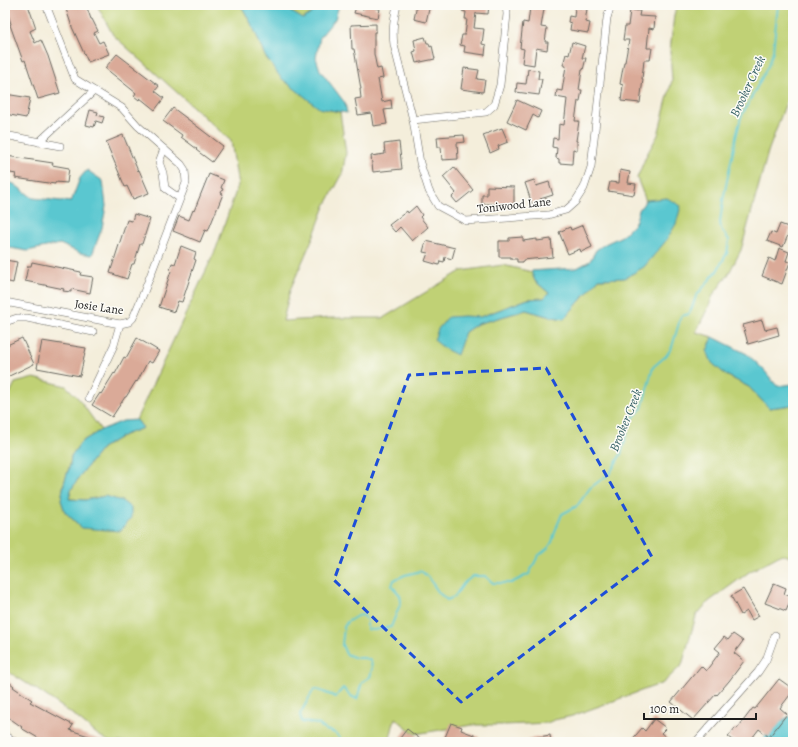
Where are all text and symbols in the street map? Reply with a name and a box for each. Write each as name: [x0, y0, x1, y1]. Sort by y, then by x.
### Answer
water label: Brooker Creek: [726, 52, 769, 120]
street label: Toniwood Lane: [476, 193, 552, 217]
street label: Josie Lane: [74, 296, 124, 318]
water label: Brooker Creek: [605, 386, 646, 454]
scale bar: [644, 695, 756, 721]
text: 100 m: [650, 701, 679, 717]

